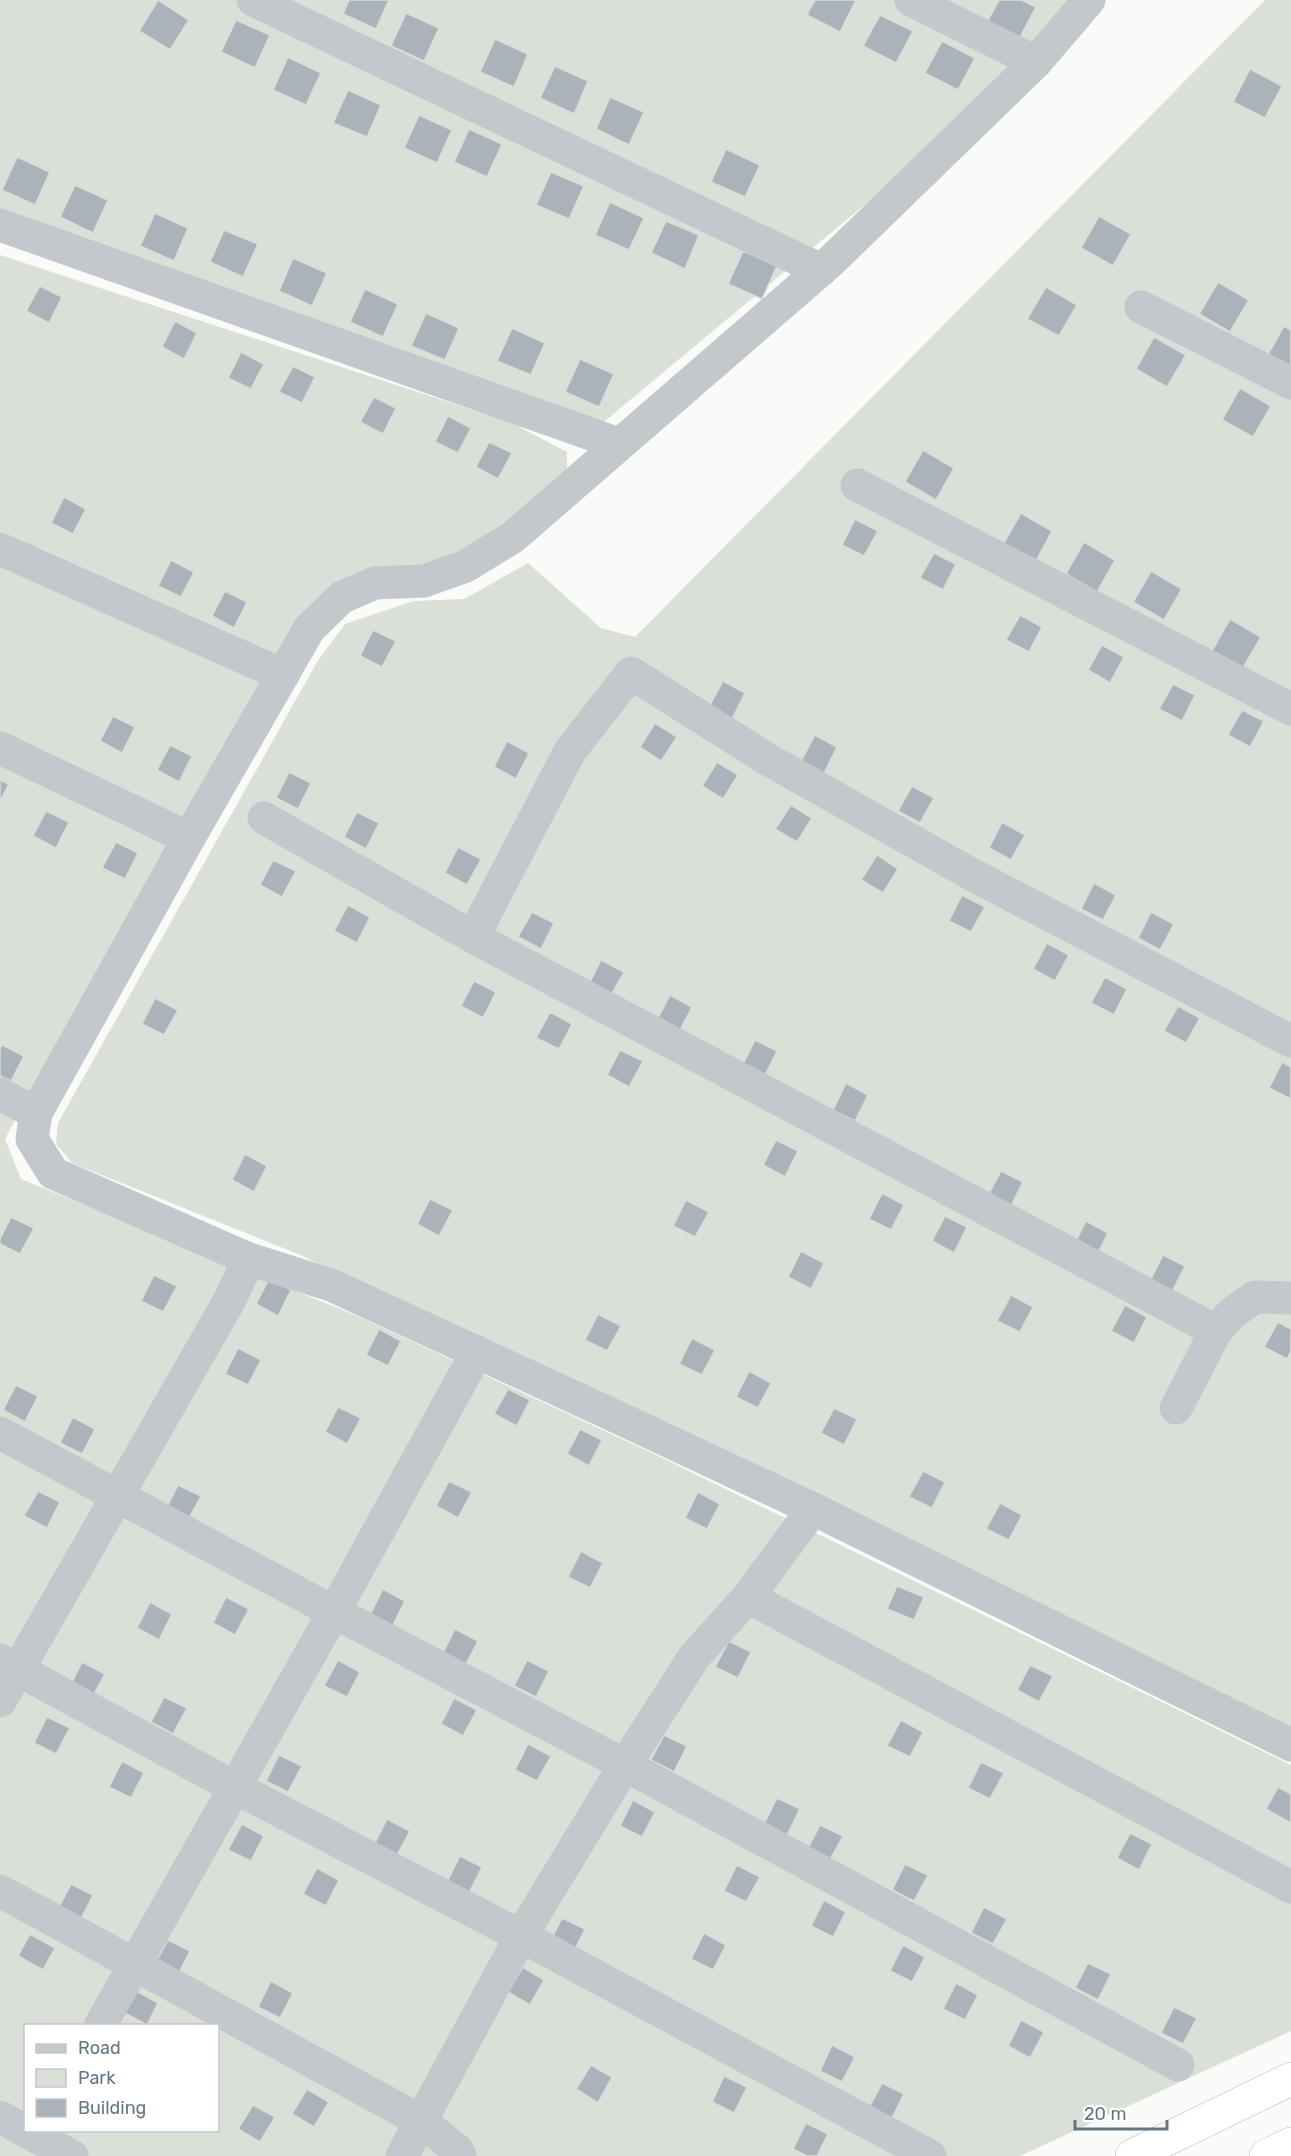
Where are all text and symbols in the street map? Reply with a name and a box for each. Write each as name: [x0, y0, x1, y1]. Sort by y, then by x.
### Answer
legend: [24, 2024, 219, 2132]
text: Road: [78, 2037, 121, 2059]
text: Park: [78, 2067, 116, 2089]
scale bar: [1075, 2093, 1166, 2131]
text: Building: [78, 2097, 146, 2119]
text: 20 m: [1084, 2103, 1126, 2125]

